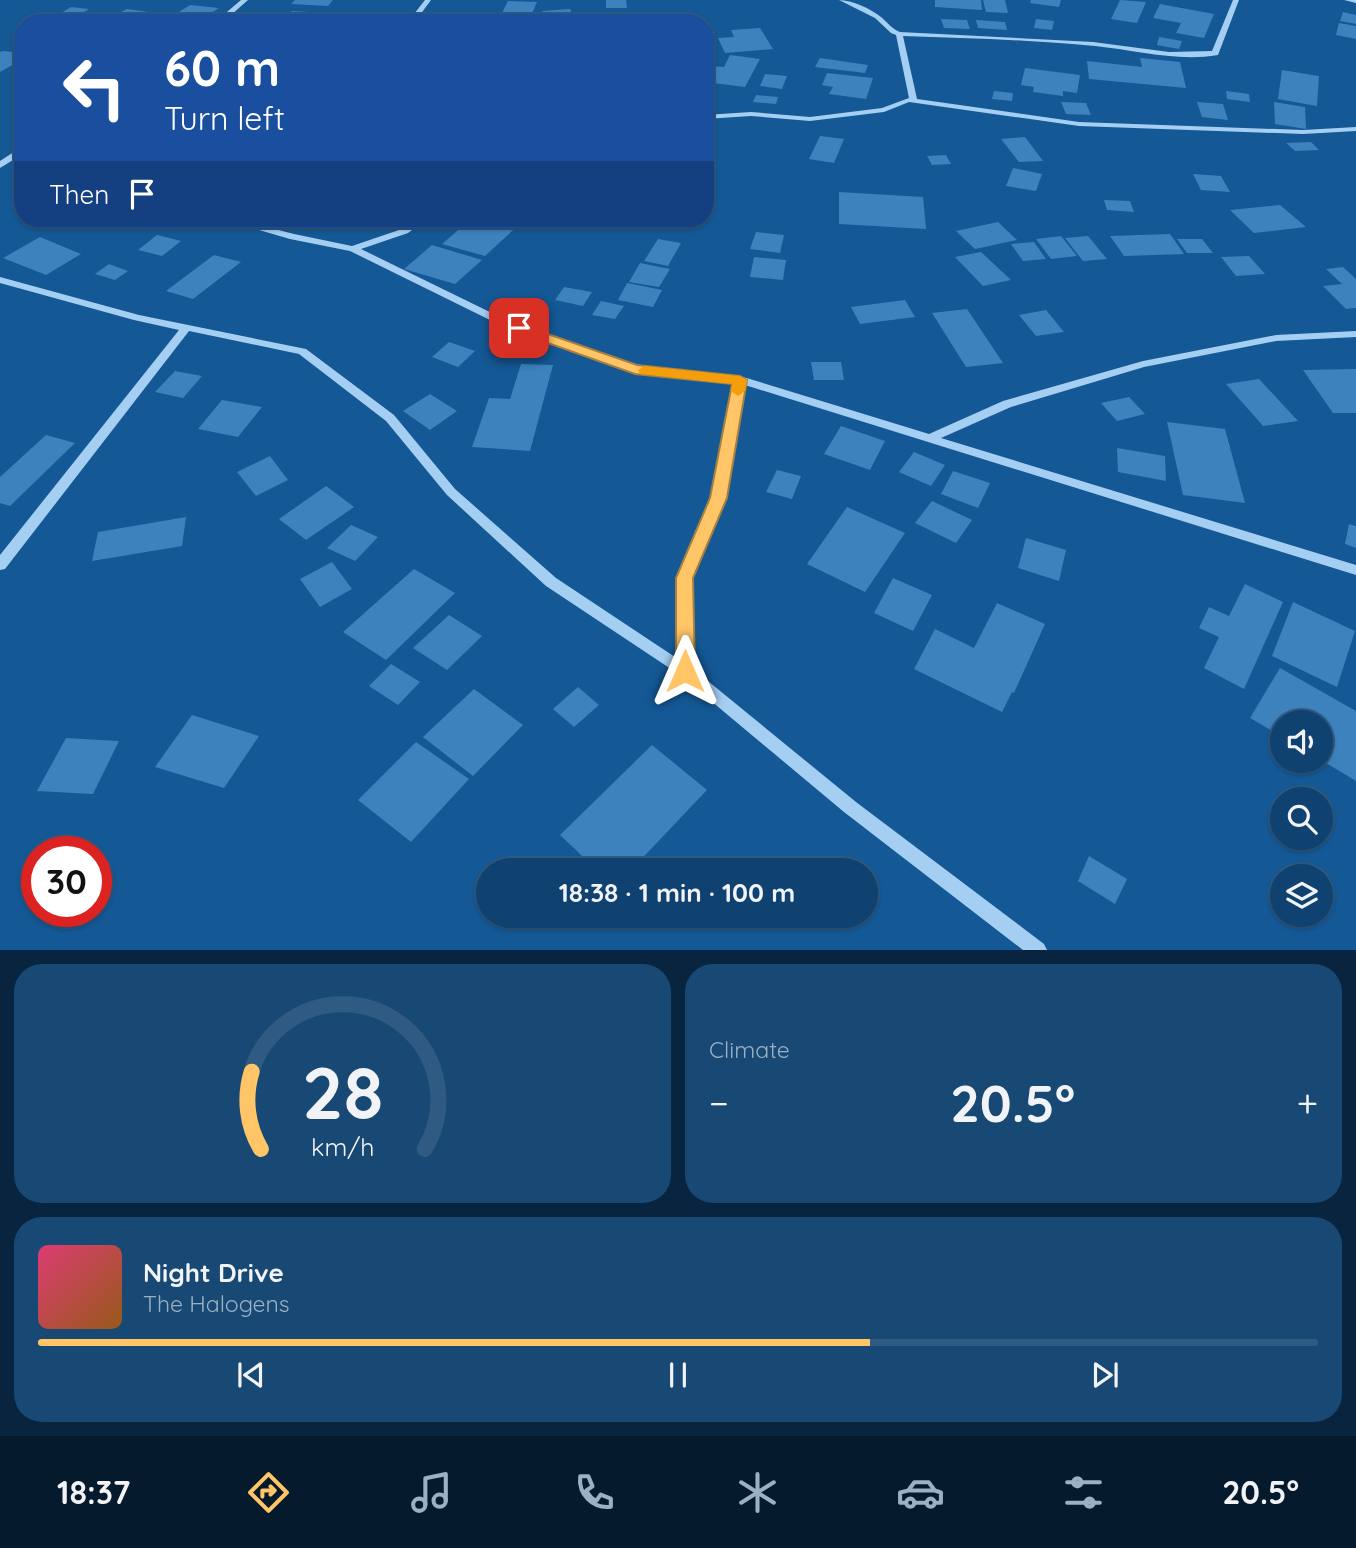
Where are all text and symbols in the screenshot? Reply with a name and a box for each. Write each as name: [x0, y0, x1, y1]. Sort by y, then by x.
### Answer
text: 60 m: [164, 37, 280, 98]
icon: left: [49, 42, 140, 133]
text: Turn left: [164, 98, 285, 138]
icon: arrive: [123, 175, 161, 213]
text: Then: [49, 178, 109, 211]
pin: [489, 298, 549, 358]
icon: arrive: [500, 309, 538, 347]
position arrow: [648, 634, 722, 708]
map controls: [1270, 710, 1333, 927]
button: sound: [1270, 710, 1333, 773]
button: search: [1270, 787, 1333, 850]
speed limit sign: 30: [21, 836, 112, 927]
button: layers: [1270, 864, 1333, 927]
text: 18:38 · 1 min · 100 m: [559, 876, 795, 909]
text: Climate: [709, 1035, 790, 1064]
text: 28: [302, 1047, 383, 1138]
text: 20.5°: [950, 1070, 1075, 1135]
text: −: [709, 1079, 729, 1127]
text: +: [1297, 1079, 1318, 1127]
text: km/h: [311, 1131, 374, 1162]
text: Night Drive: [143, 1256, 284, 1289]
text: The Halogens: [143, 1289, 290, 1318]
icon: previous: [232, 1356, 270, 1394]
icon: pause: [659, 1356, 697, 1394]
icon: next: [1086, 1356, 1124, 1394]
icon: directions: [244, 1468, 293, 1517]
icon: music: [407, 1468, 456, 1517]
icon: phone: [570, 1468, 619, 1517]
icon: climate: [733, 1468, 782, 1517]
icon: car: [896, 1468, 945, 1517]
icon: filters: [1059, 1468, 1108, 1517]
text: 18:37: [57, 1472, 130, 1512]
text: 20.5°: [1222, 1472, 1299, 1512]

